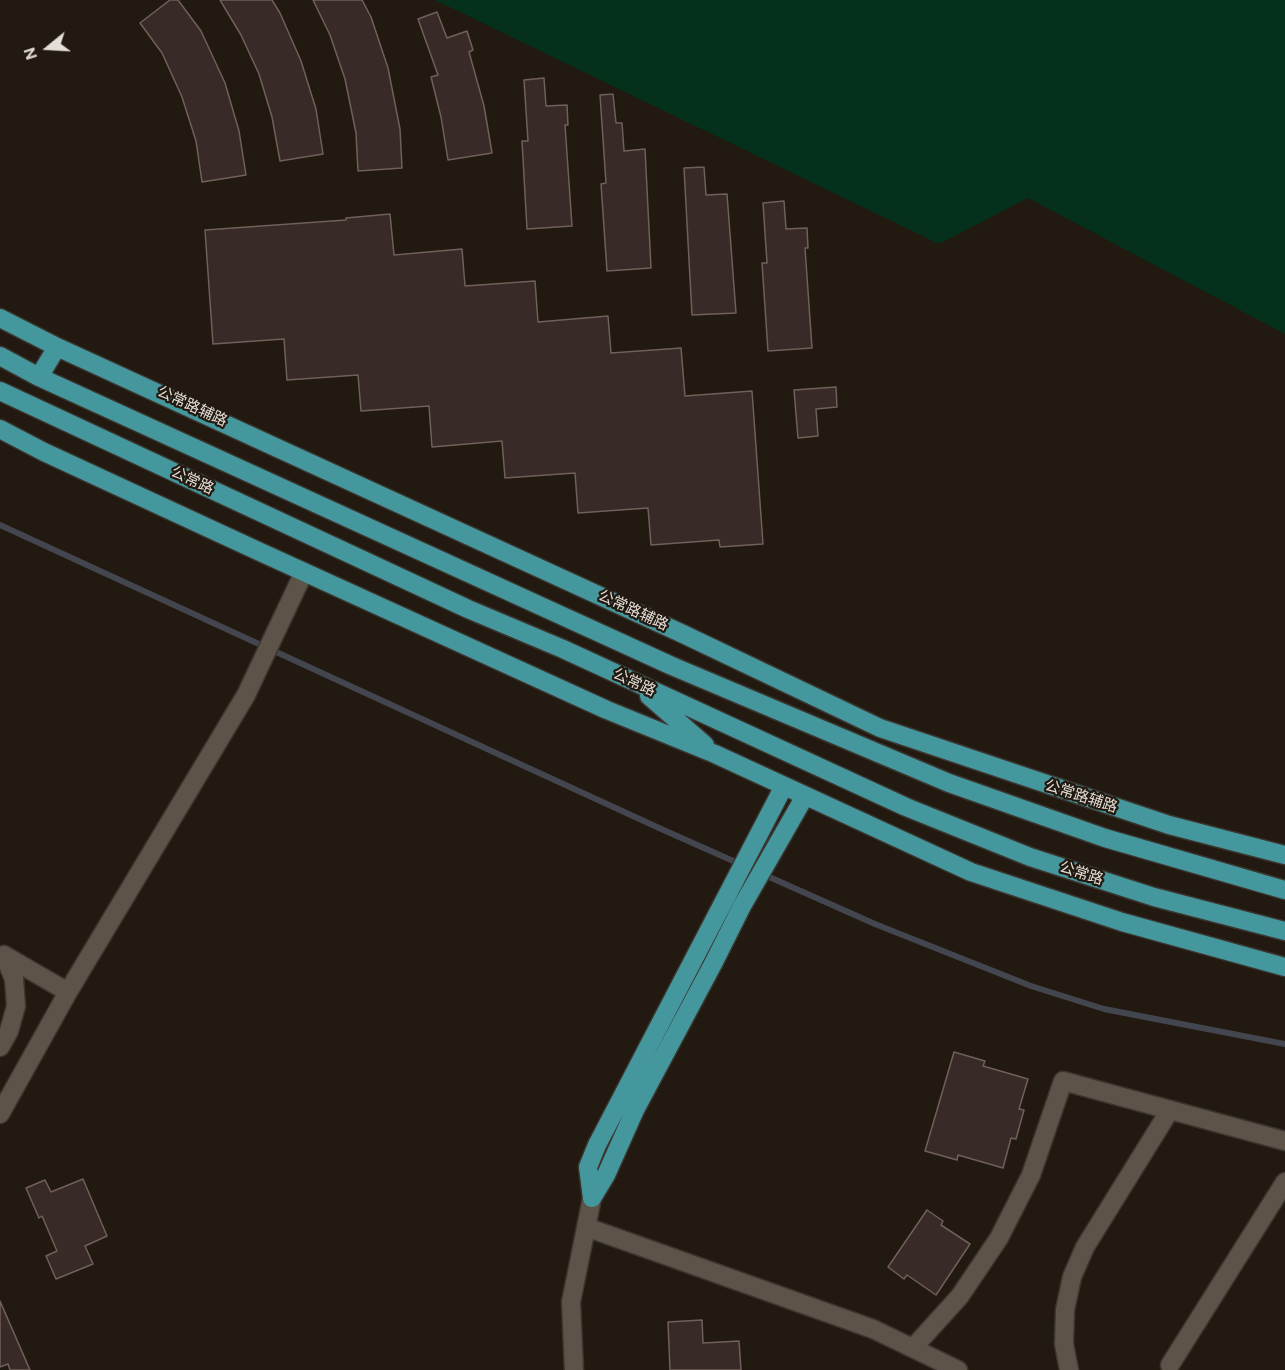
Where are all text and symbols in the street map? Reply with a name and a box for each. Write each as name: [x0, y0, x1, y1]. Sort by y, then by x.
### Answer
north arrow: [18, 18, 78, 78]
text: N: [19, 45, 42, 63]
street label: 公常路辅路: [154, 383, 230, 431]
street label: 公常路: [168, 463, 216, 499]
street label: 公常路辅路: [595, 587, 671, 635]
street label: 公常路: [610, 665, 658, 701]
street label: 公常路辅路: [1043, 777, 1119, 817]
street label: 公常路: [1057, 858, 1105, 890]

